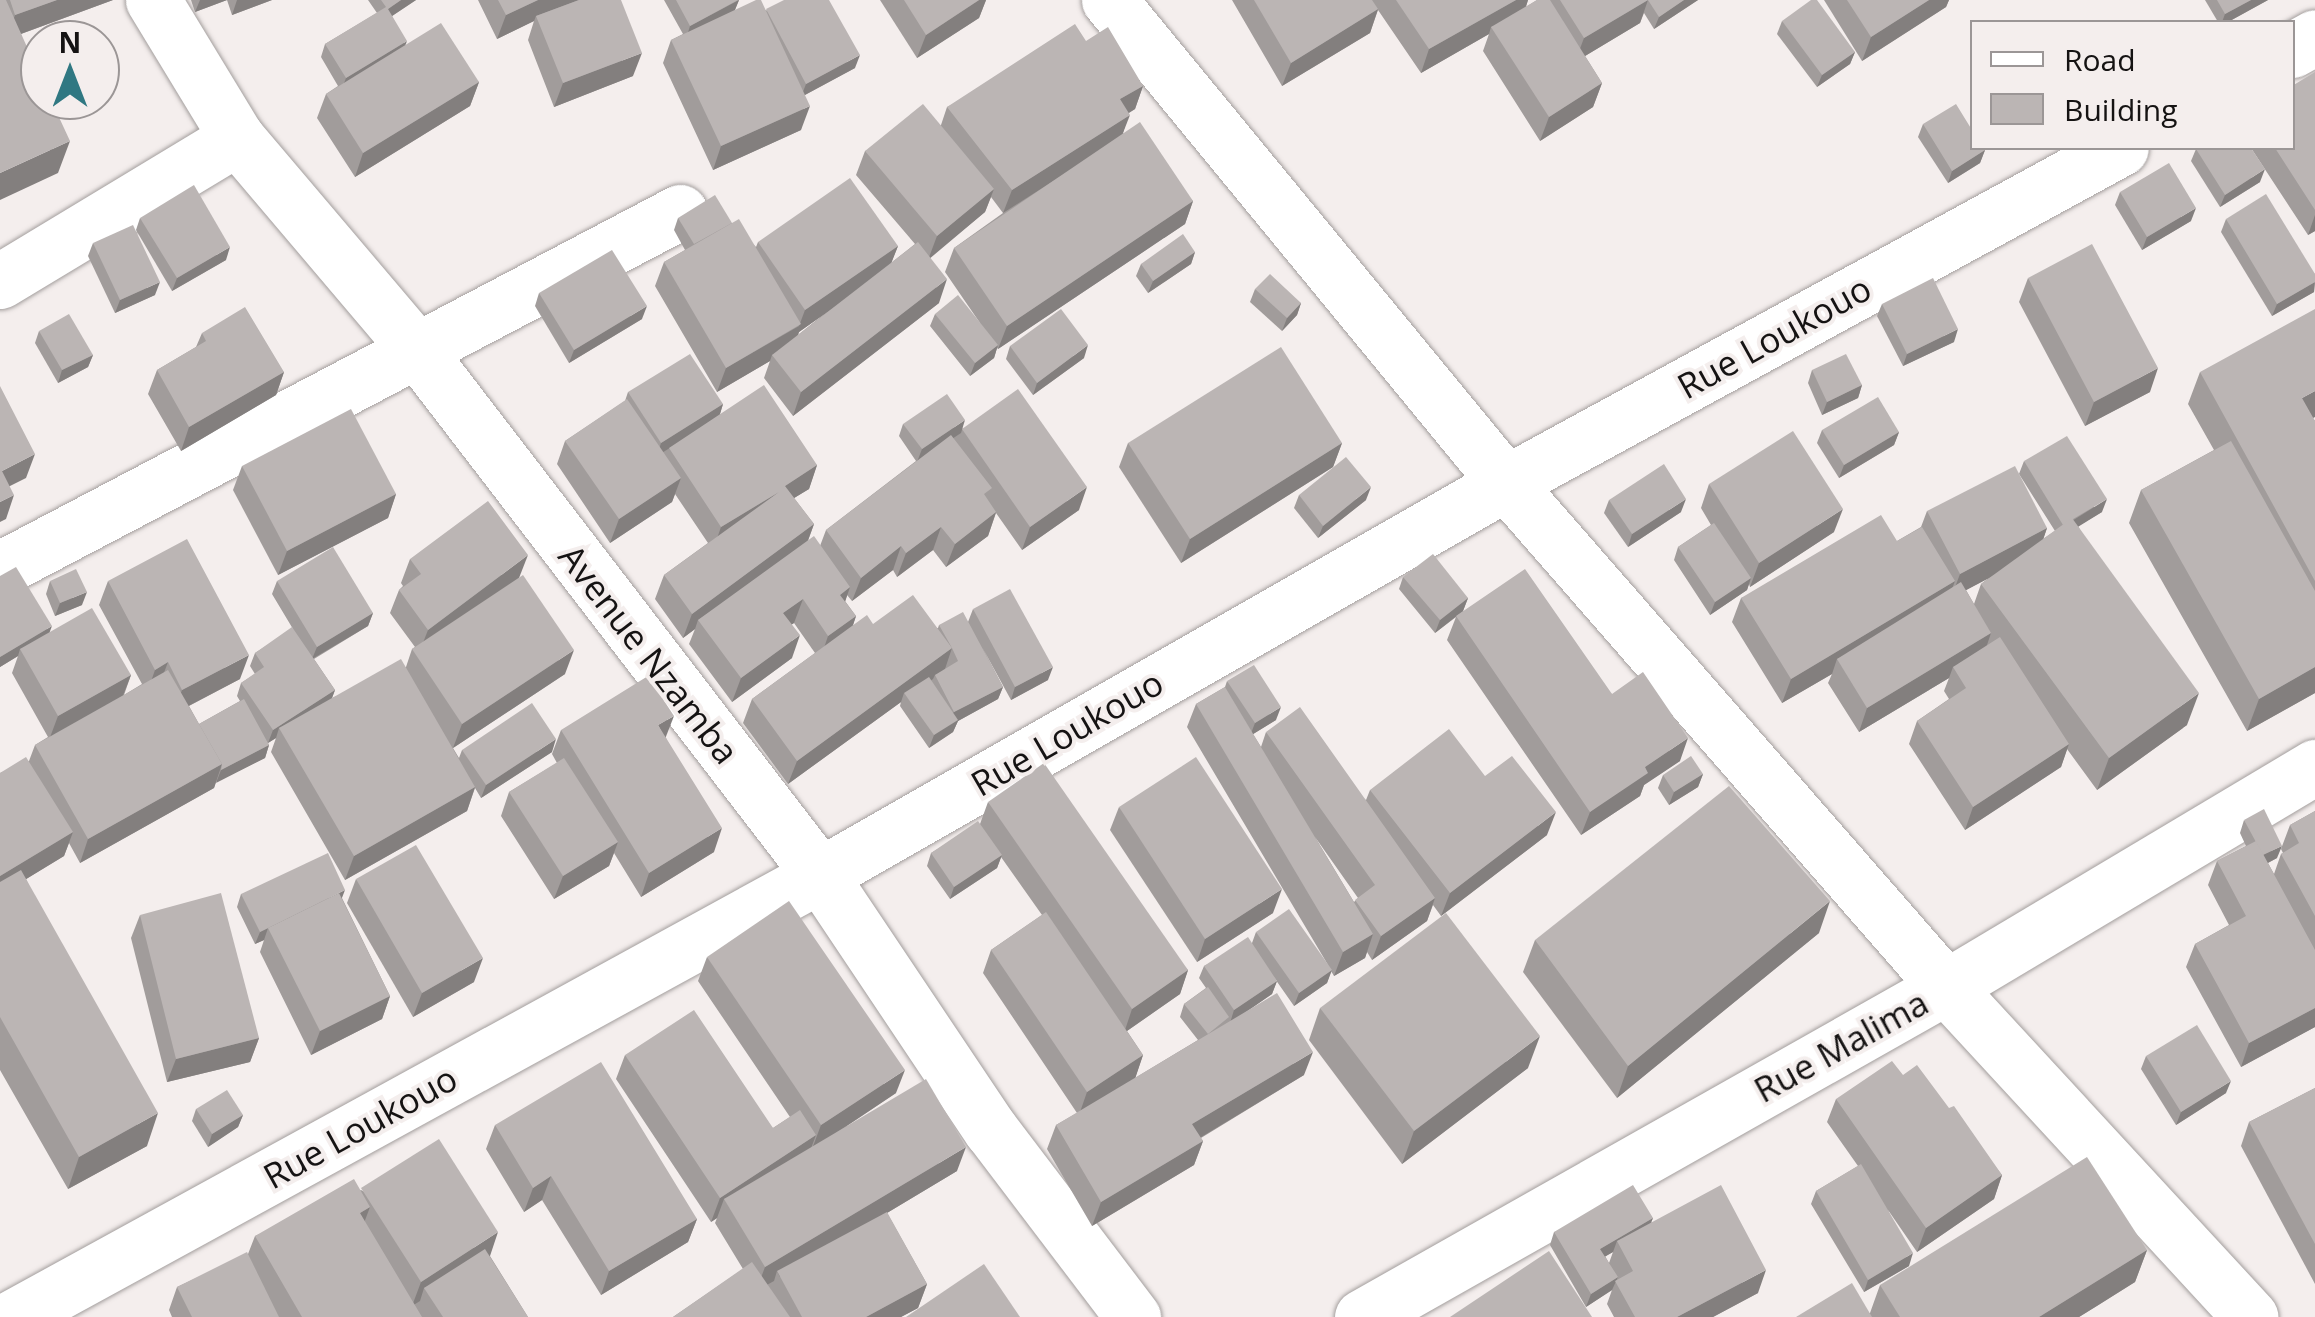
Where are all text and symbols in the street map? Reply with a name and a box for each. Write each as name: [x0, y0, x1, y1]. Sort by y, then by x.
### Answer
north arrow: [20, 20, 120, 120]
legend: [1970, 20, 2295, 150]
text: N: [59, 23, 81, 61]
text: Road: [2064, 39, 2136, 80]
text: Building: [2064, 89, 2178, 130]
street label: Rue Loukouo: [1670, 267, 1878, 407]
street label: Avenue Nzamba: [550, 536, 748, 772]
street label: Rue Loukouo: [964, 661, 1170, 805]
street label: Rue Malima: [1747, 981, 1935, 1111]
street label: Rue Loukouo: [256, 1057, 464, 1197]

